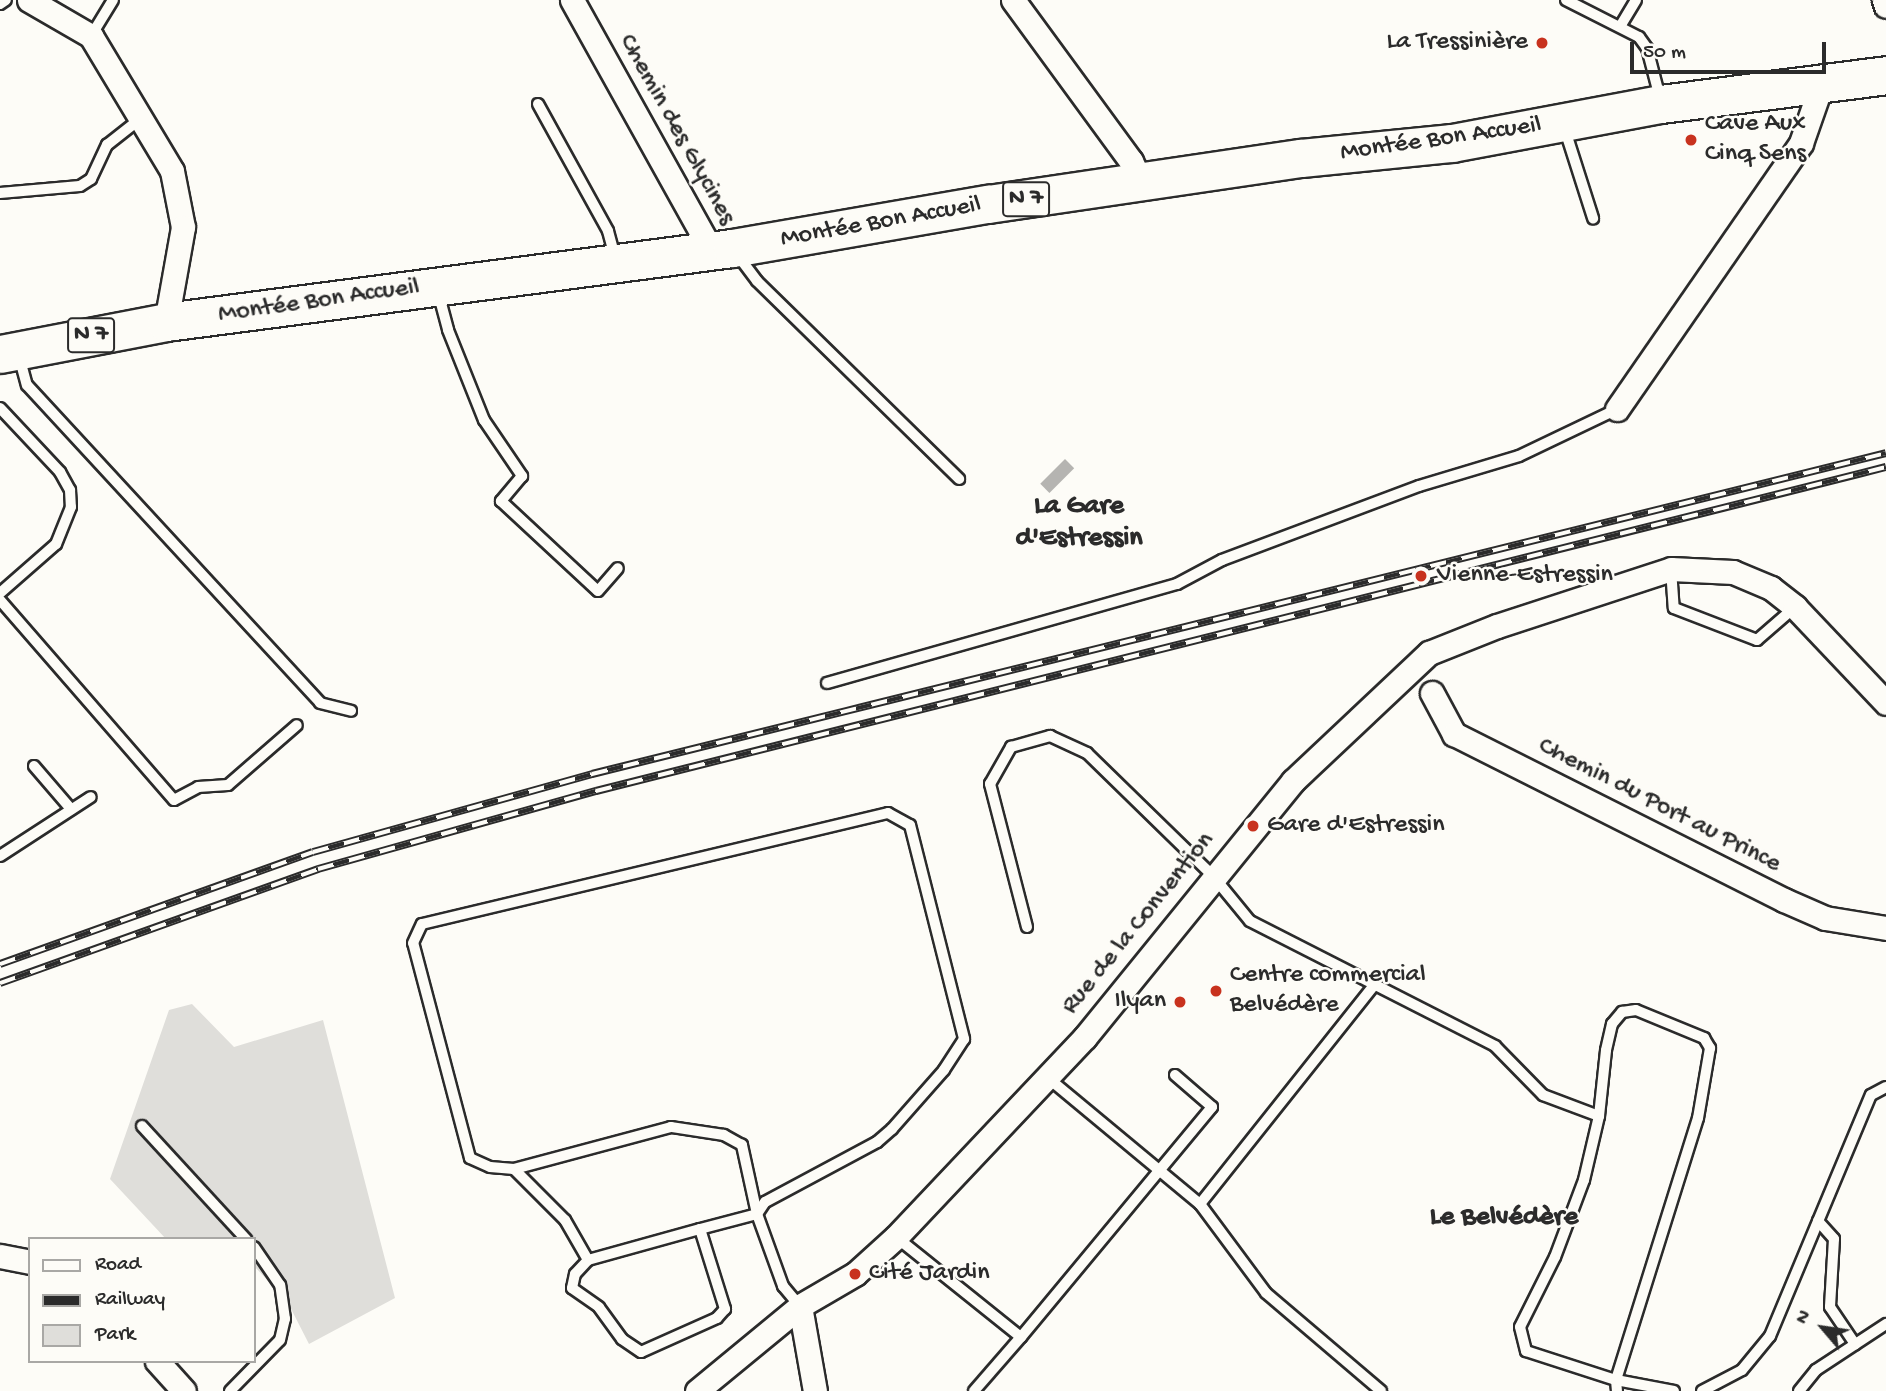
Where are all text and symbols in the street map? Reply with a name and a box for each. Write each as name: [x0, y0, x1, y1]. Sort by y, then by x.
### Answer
place label: La Tressinière: [1386, 27, 1528, 59]
scale bar: [1634, 28, 1830, 72]
street label: Chemin des Glycines: [611, 29, 741, 231]
marker: La Tressinière: [1534, 35, 1550, 51]
text: 50 m: [1643, 41, 1686, 66]
place label: Cave Aux Cinq Sens: [1705, 109, 1806, 170]
street label: Montée Bon Accueil: [1338, 110, 1544, 170]
marker: Cave Aux Cinq Sens: [1683, 132, 1699, 148]
road number: N 7: [1002, 178, 1050, 219]
street label: Montée Bon Accueil: [778, 190, 984, 256]
street label: Montée Bon Accueil: [216, 272, 422, 332]
road number: N 7: [66, 314, 116, 356]
district label: La Gare d'Estressin: [1015, 490, 1143, 556]
place label: Vienne-Estressin: [1437, 560, 1613, 592]
marker: Vienne-Estressin: [1411, 566, 1431, 586]
street label: Chemin du Port au Prince: [1532, 731, 1786, 881]
place label: Gare d'Estressin: [1267, 810, 1445, 842]
marker: Gare d'Estressin: [1245, 818, 1261, 834]
street label: Rue de la Convention: [1056, 826, 1222, 1022]
place label: Centre commercial Belvédère: [1230, 960, 1426, 1021]
marker: Centre commercial Belvédère: [1208, 983, 1224, 999]
place label: Ilyan: [1114, 986, 1166, 1018]
marker: Ilyan: [1172, 994, 1188, 1010]
district label: Le Belvédère: [1430, 1201, 1578, 1235]
legend: [28, 1237, 256, 1363]
text: Road: [95, 1253, 141, 1278]
place label: Cité Jardin: [869, 1258, 990, 1290]
marker: Cité Jardin: [847, 1266, 863, 1282]
text: Railway: [95, 1288, 165, 1313]
north arrow: [1788, 1293, 1858, 1363]
text: N: [1791, 1307, 1817, 1329]
text: Park: [95, 1323, 135, 1348]

